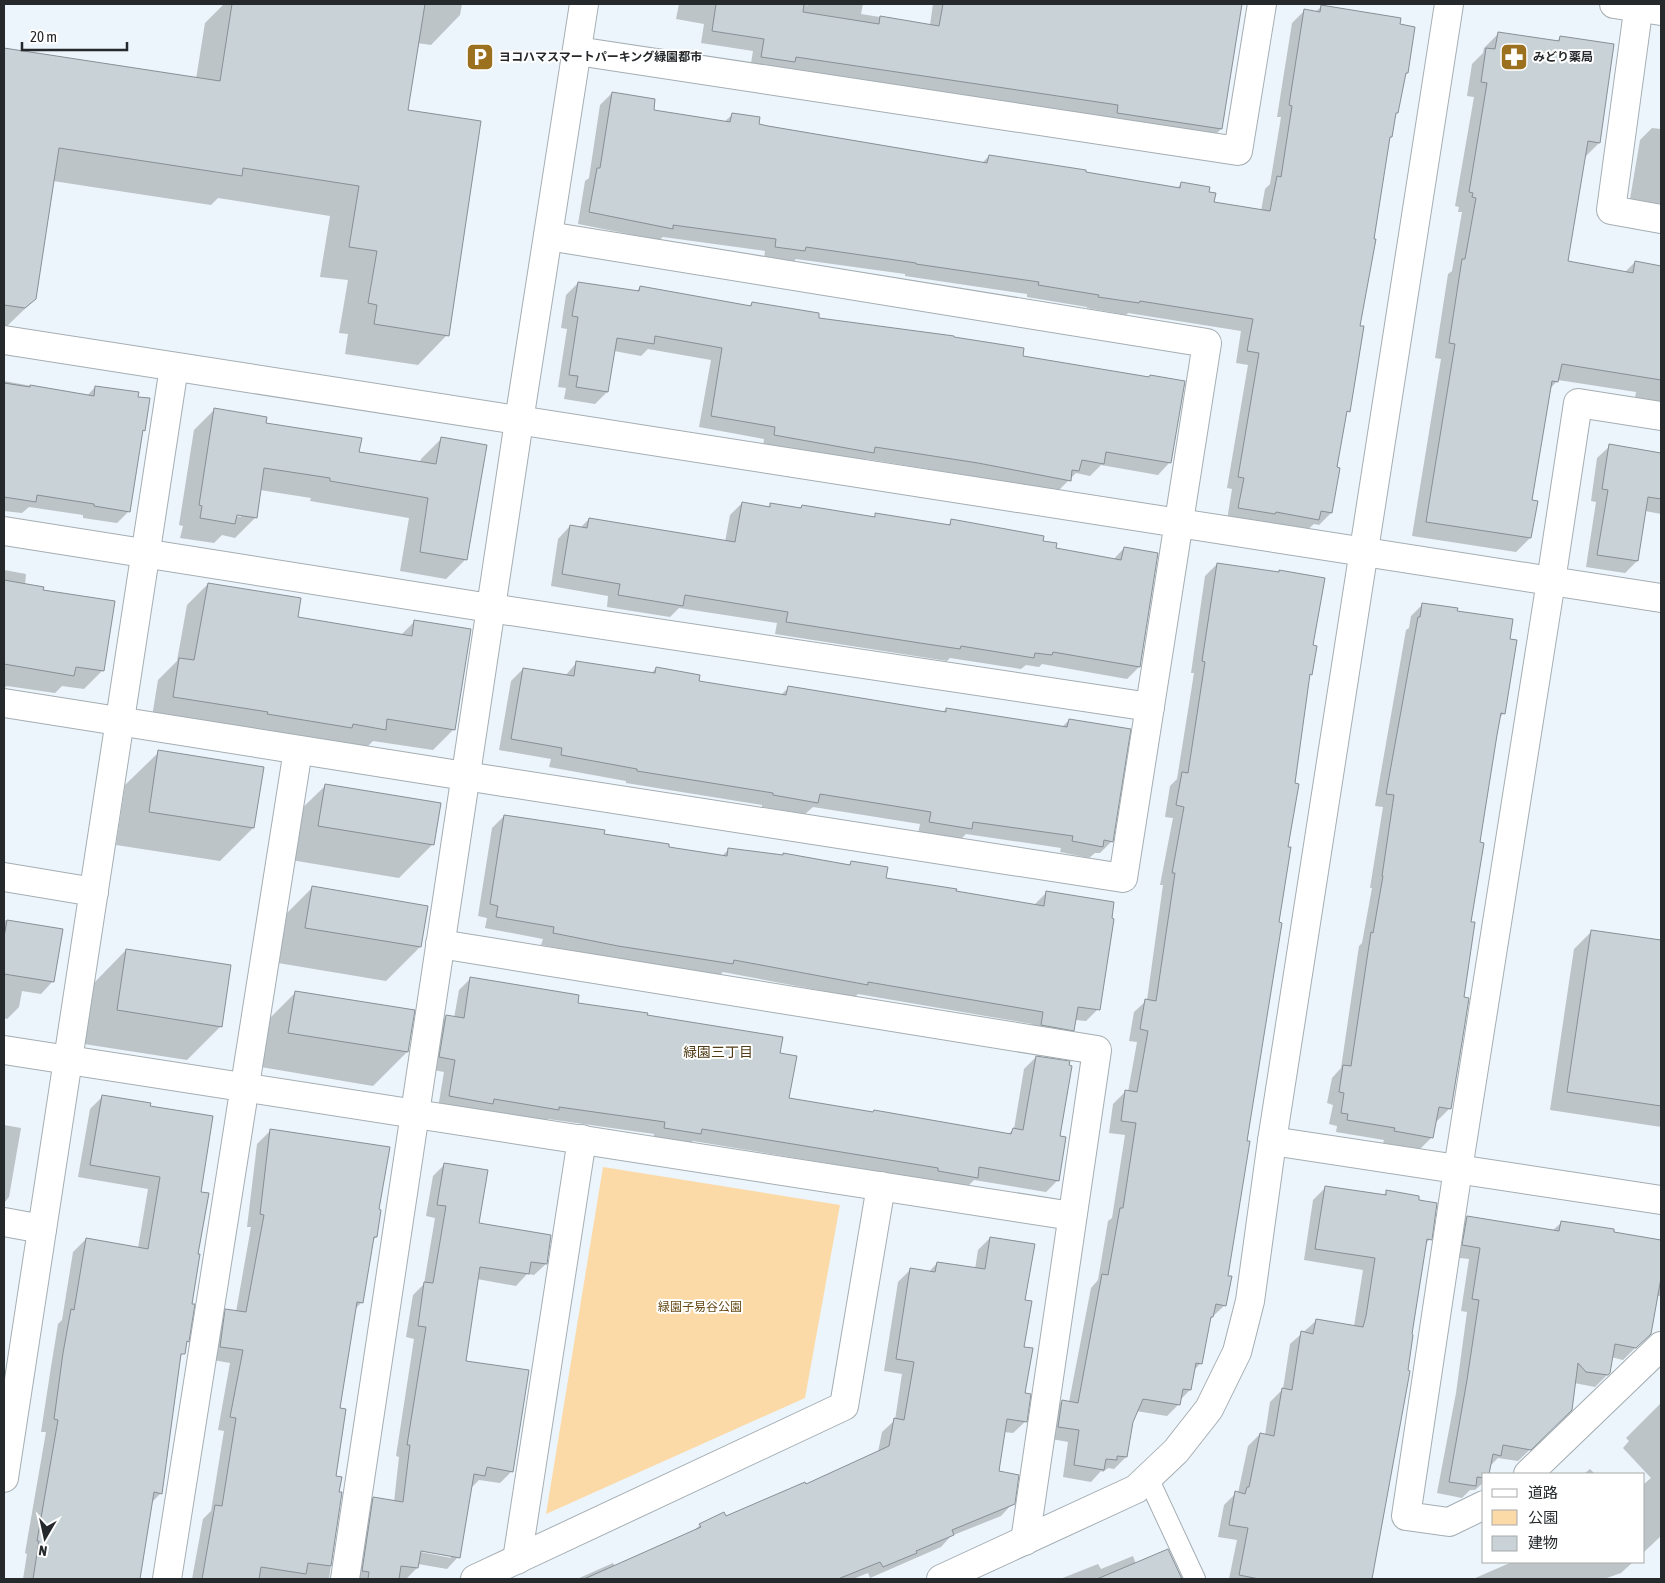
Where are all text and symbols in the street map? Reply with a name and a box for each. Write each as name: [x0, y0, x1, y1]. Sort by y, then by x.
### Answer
scale bar: [22, 20, 128, 52]
text: 20 m: [30, 28, 57, 45]
parking icon: ヨコハマスマートパーキング緑園都市: [465, 42, 495, 72]
pharmacy icon: みどり薬局: [1499, 42, 1529, 72]
place label: ヨコハマスマートパーキング緑園都市: [499, 50, 702, 64]
place label: みどり薬局: [1533, 50, 1593, 64]
district label: 緑園三丁目: [683, 1044, 753, 1060]
park label: 緑園子易谷公園: [658, 1300, 742, 1314]
legend: [1482, 1473, 1645, 1563]
text: 道路: [1528, 1484, 1558, 1501]
text: 公園: [1528, 1509, 1558, 1526]
north arrow: [20, 1513, 70, 1563]
text: 建物: [1528, 1534, 1558, 1551]
text: N: [38, 1542, 48, 1559]

